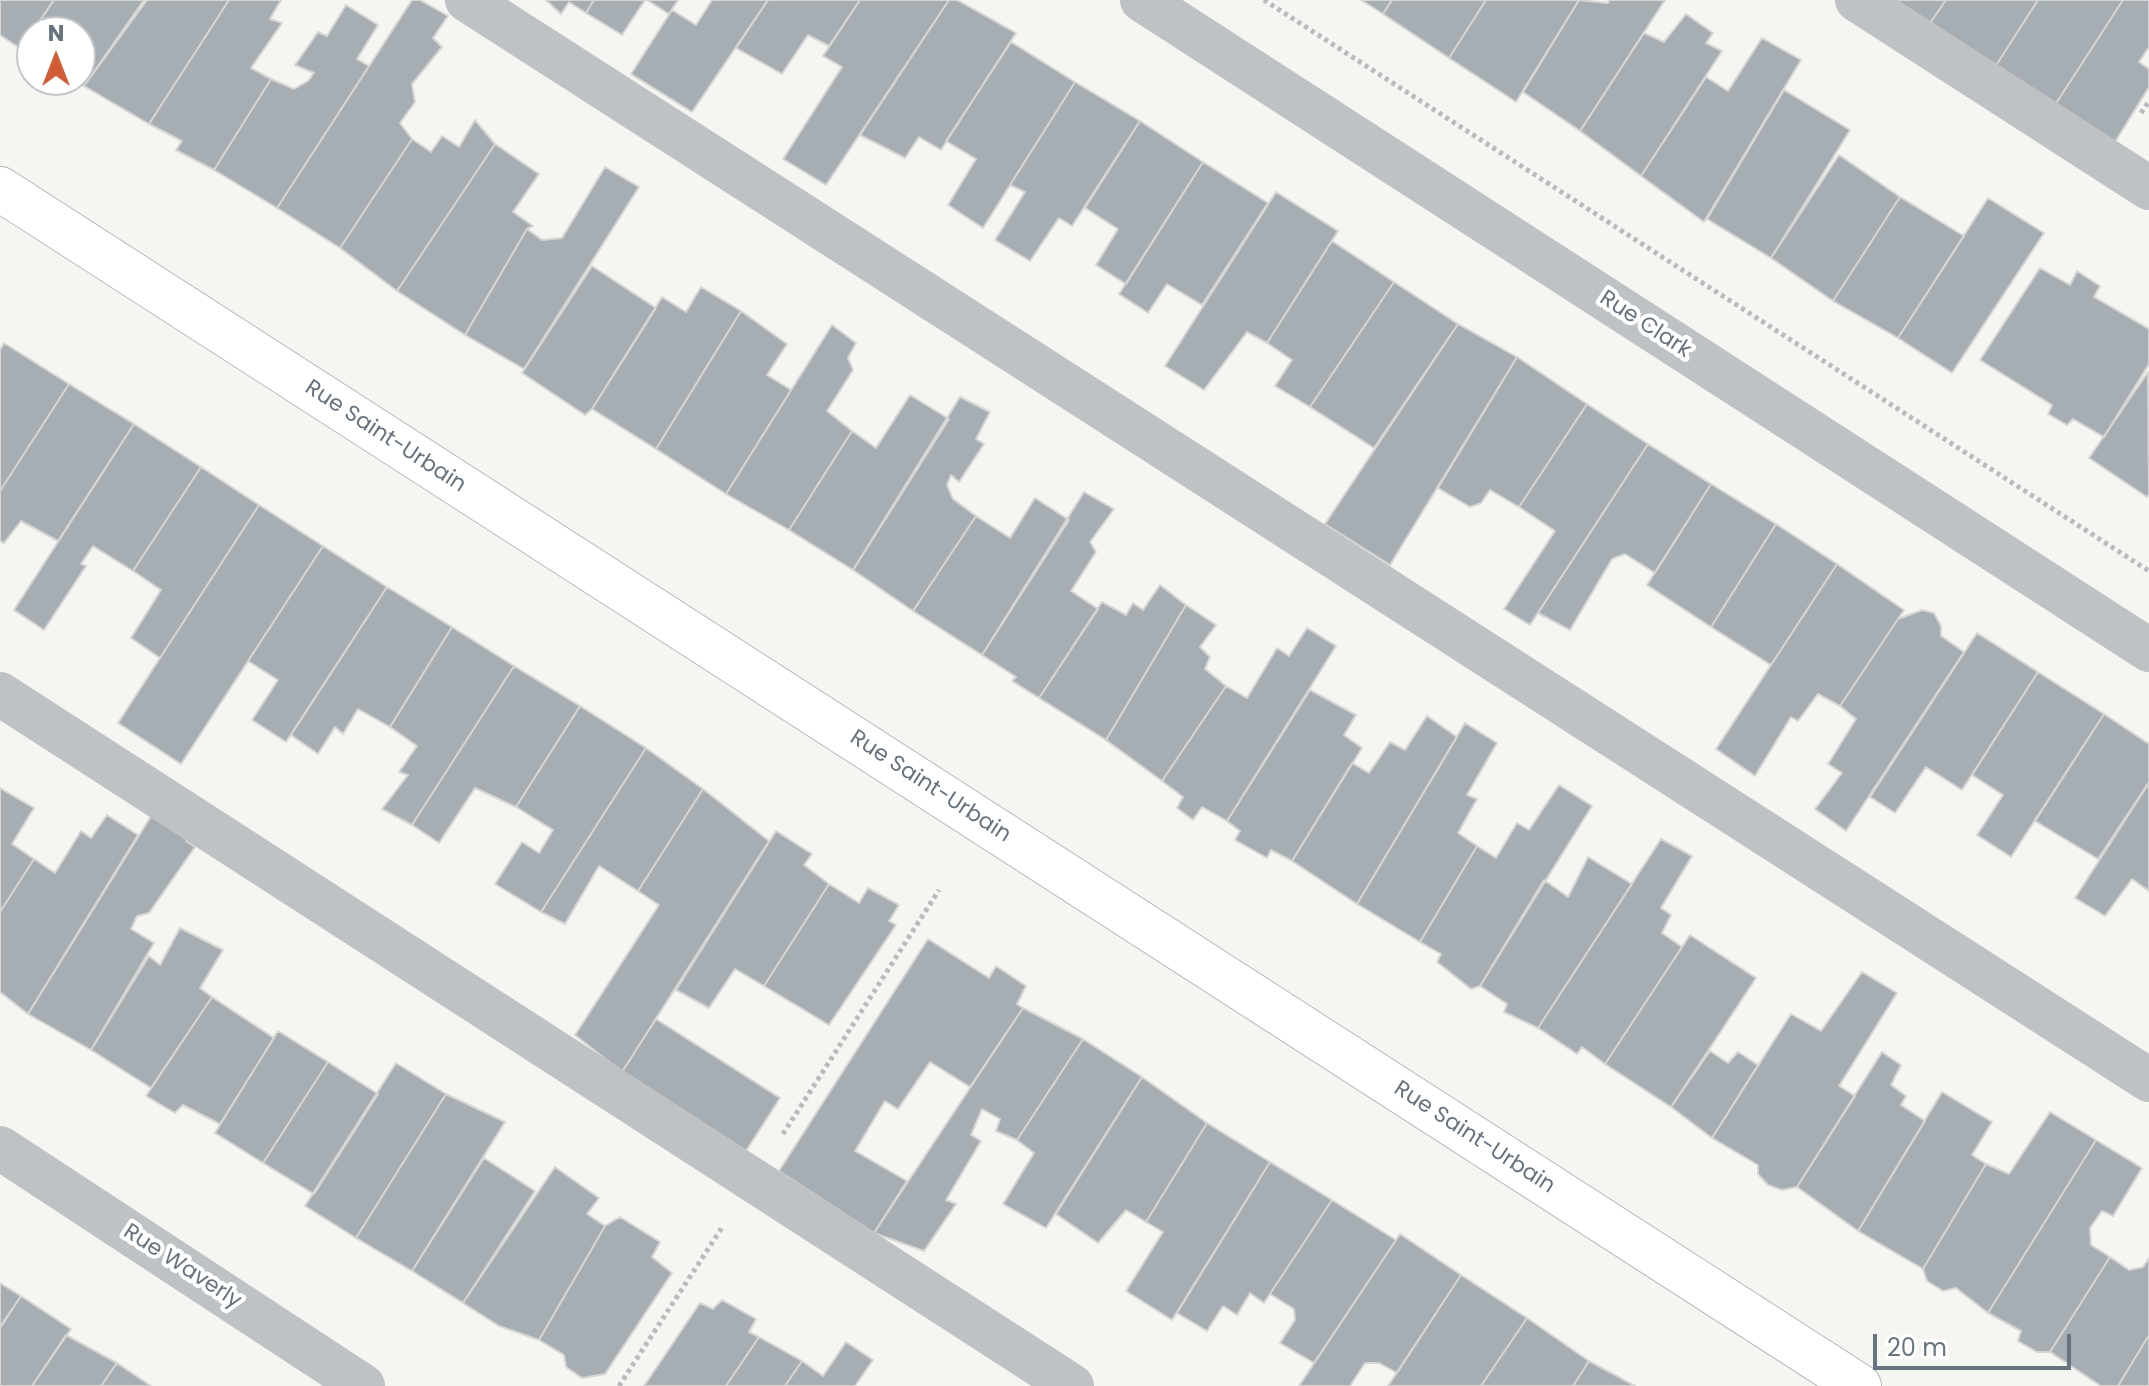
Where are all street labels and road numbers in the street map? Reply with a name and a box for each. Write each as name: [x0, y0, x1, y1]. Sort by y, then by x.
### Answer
street label: Rue Clark: [1594, 286, 1696, 364]
street label: Rue Saint-Urbain: [300, 375, 470, 499]
street label: Rue Saint-Urbain: [845, 725, 1015, 849]
street label: Rue Saint-Urbain: [1389, 1076, 1559, 1200]
street label: Rue Waverly: [118, 1219, 246, 1315]

